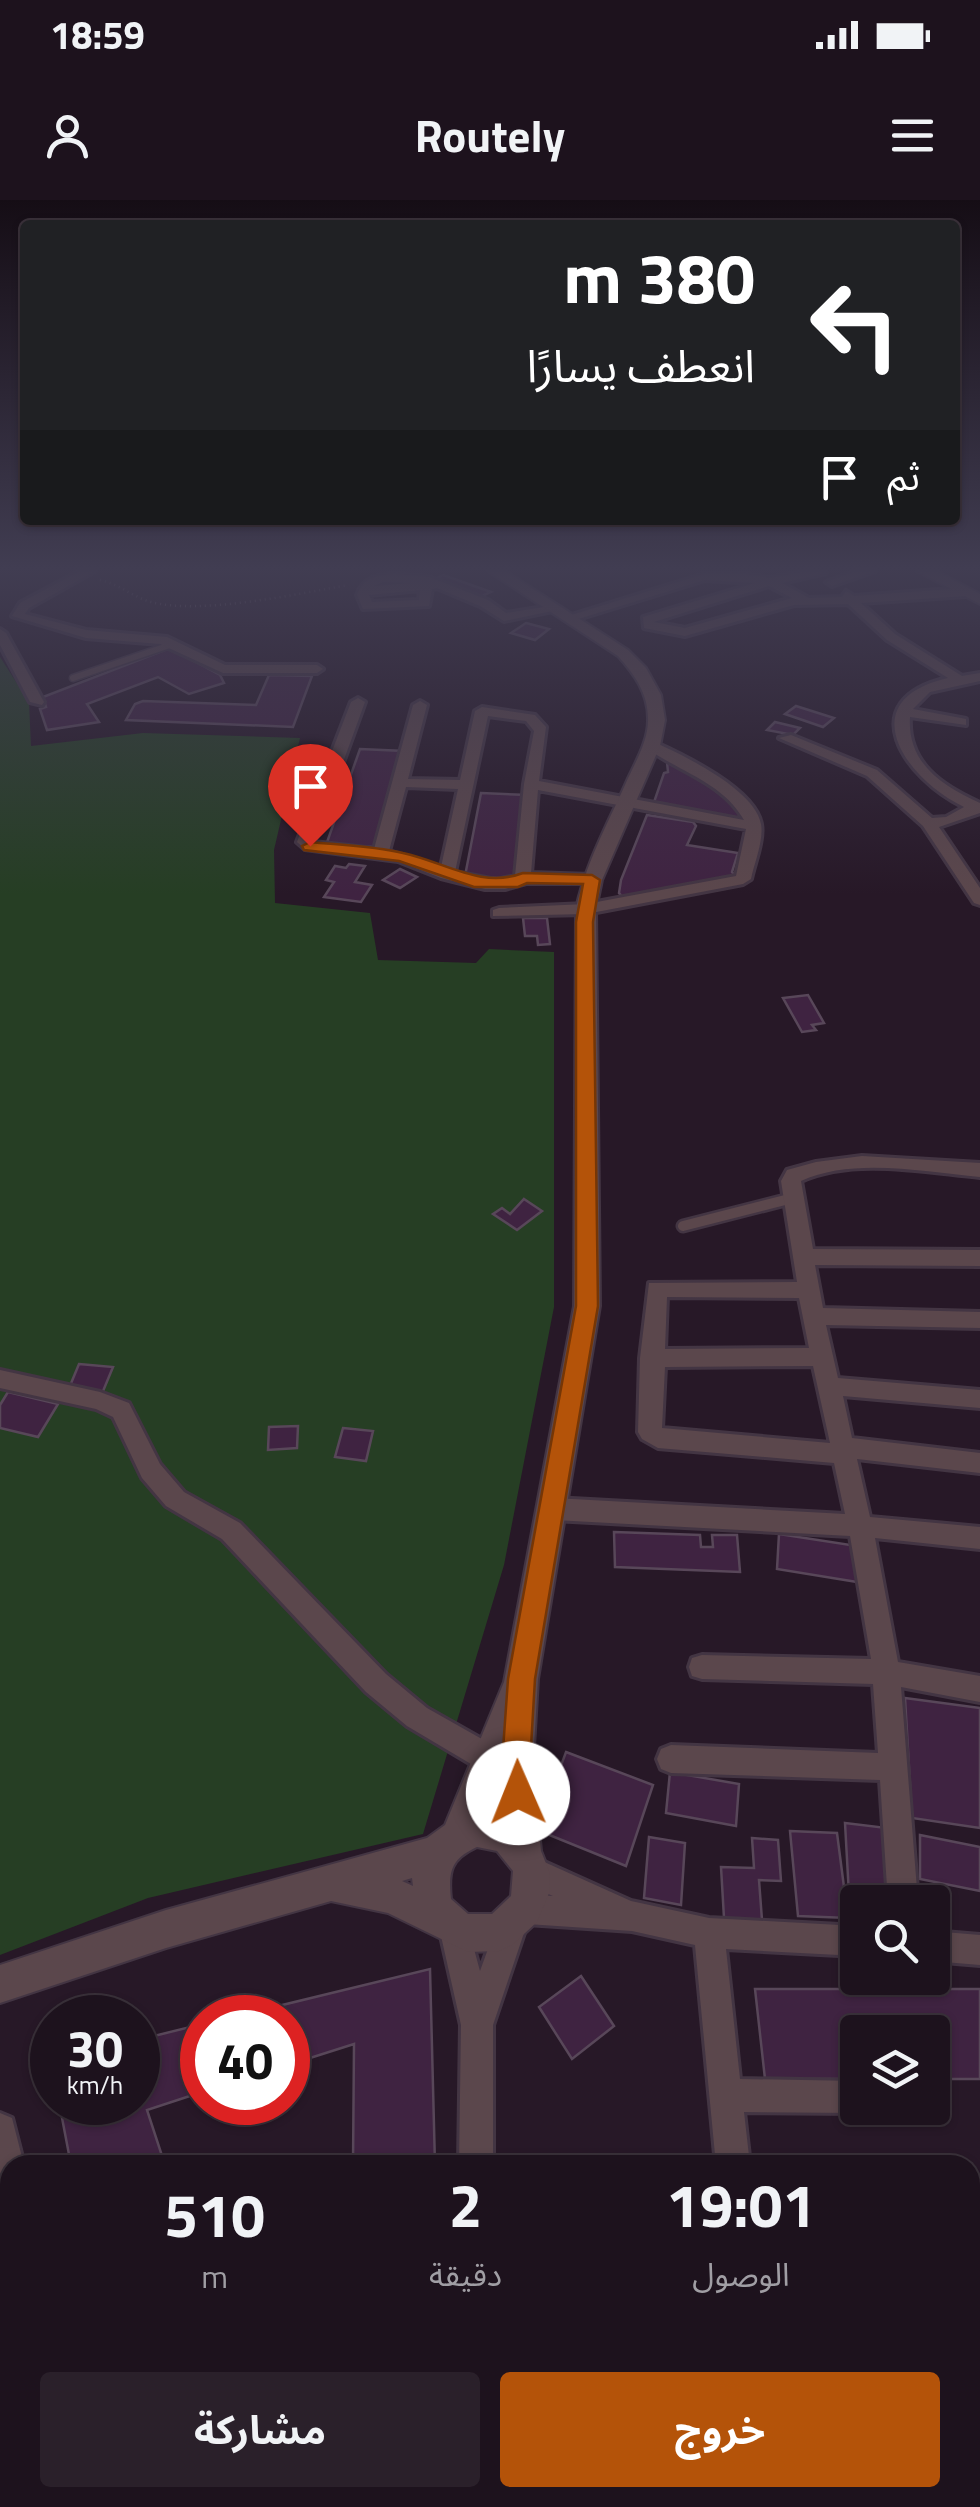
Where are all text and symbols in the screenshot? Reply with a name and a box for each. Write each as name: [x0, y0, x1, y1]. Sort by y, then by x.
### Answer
text: 18:59: [50, 6, 145, 64]
text: Routely: [415, 101, 565, 169]
icon: person: [40, 108, 95, 163]
icon: menu: [885, 108, 940, 163]
text: 380 m: [563, 224, 755, 330]
icon: left: [790, 260, 920, 390]
text: انعطف يسارًا: [527, 331, 755, 399]
text: ثم: [887, 447, 920, 505]
icon: arrive: [812, 450, 867, 505]
pin: [268, 744, 353, 847]
icon: arrive: [283, 759, 338, 814]
position arrow: [466, 1741, 570, 1845]
map controls: [840, 1885, 950, 2125]
button: search: [840, 1885, 950, 1995]
speed limit sign: 40: [180, 1995, 310, 2125]
text: 30: [67, 2010, 123, 2086]
button: layers: [840, 2015, 950, 2125]
text: km/h: [67, 2066, 123, 2104]
text: 2: [449, 2159, 482, 2250]
text: 19:01: [666, 2159, 816, 2250]
text: 510: [164, 2169, 265, 2260]
text: دقيقة: [429, 2250, 502, 2298]
text: الوصول: [692, 2250, 790, 2298]
text: m: [201, 2252, 228, 2300]
button: مشاركة: [40, 2372, 480, 2487]
button: خروج: [500, 2372, 940, 2487]

